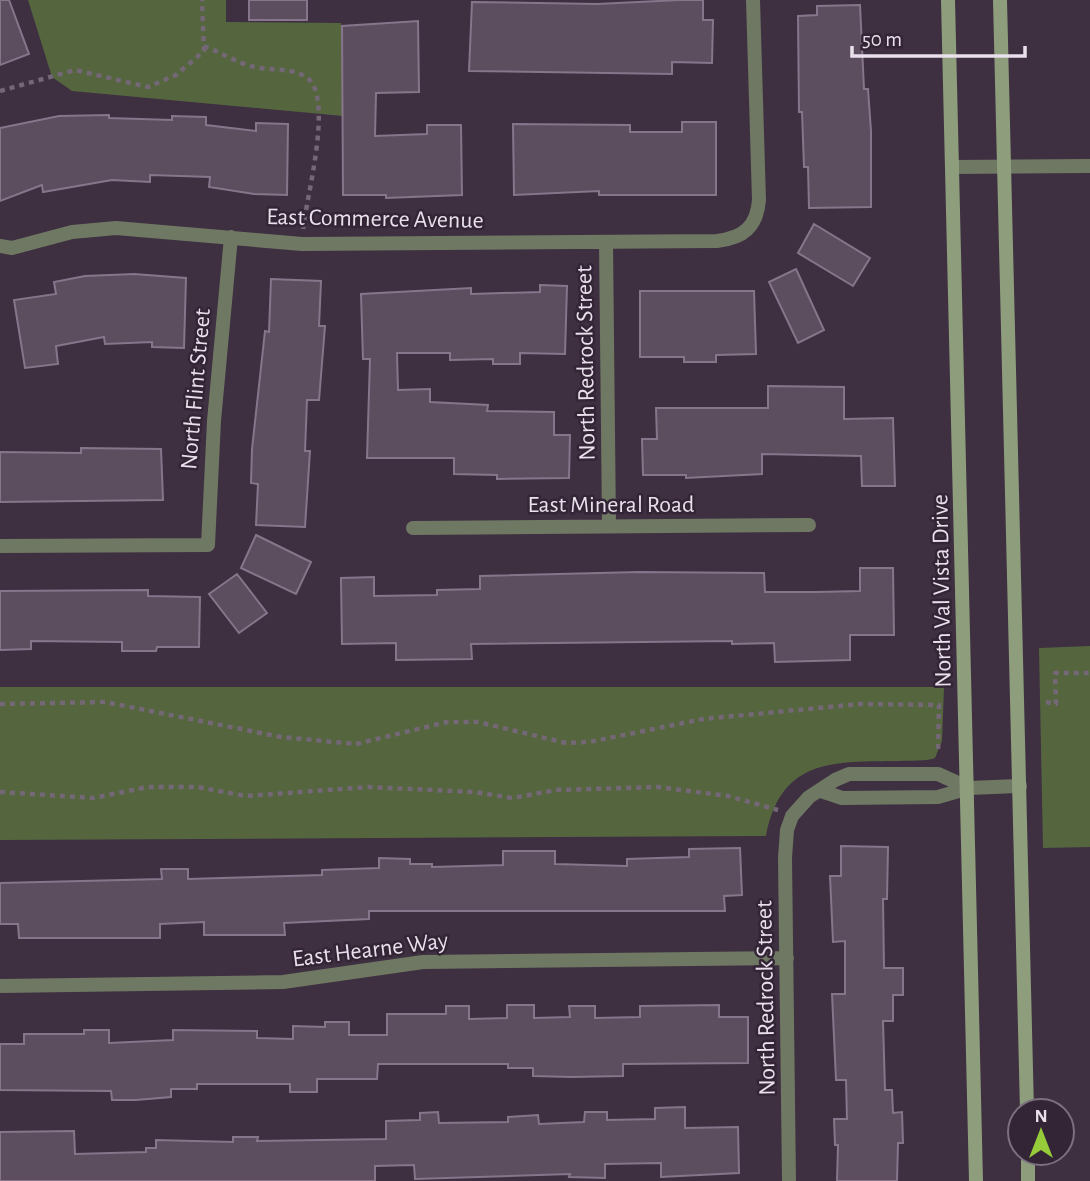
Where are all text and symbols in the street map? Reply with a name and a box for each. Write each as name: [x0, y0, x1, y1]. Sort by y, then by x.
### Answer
scale bar: [852, 14, 1025, 58]
text: 50 m: [862, 29, 902, 50]
street label: East Commerce Avenue: [266, 205, 484, 233]
street label: North Redrock Street: [572, 265, 600, 461]
street label: North Flint Street: [177, 307, 215, 471]
street label: East Mineral Road: [527, 493, 695, 517]
street label: North Val Vista Drive: [928, 494, 956, 688]
street label: North Redrock Street: [752, 900, 780, 1096]
street label: East Hearne Way: [291, 929, 449, 971]
north arrow: [1006, 1097, 1076, 1167]
text: N: [1034, 1107, 1048, 1126]

